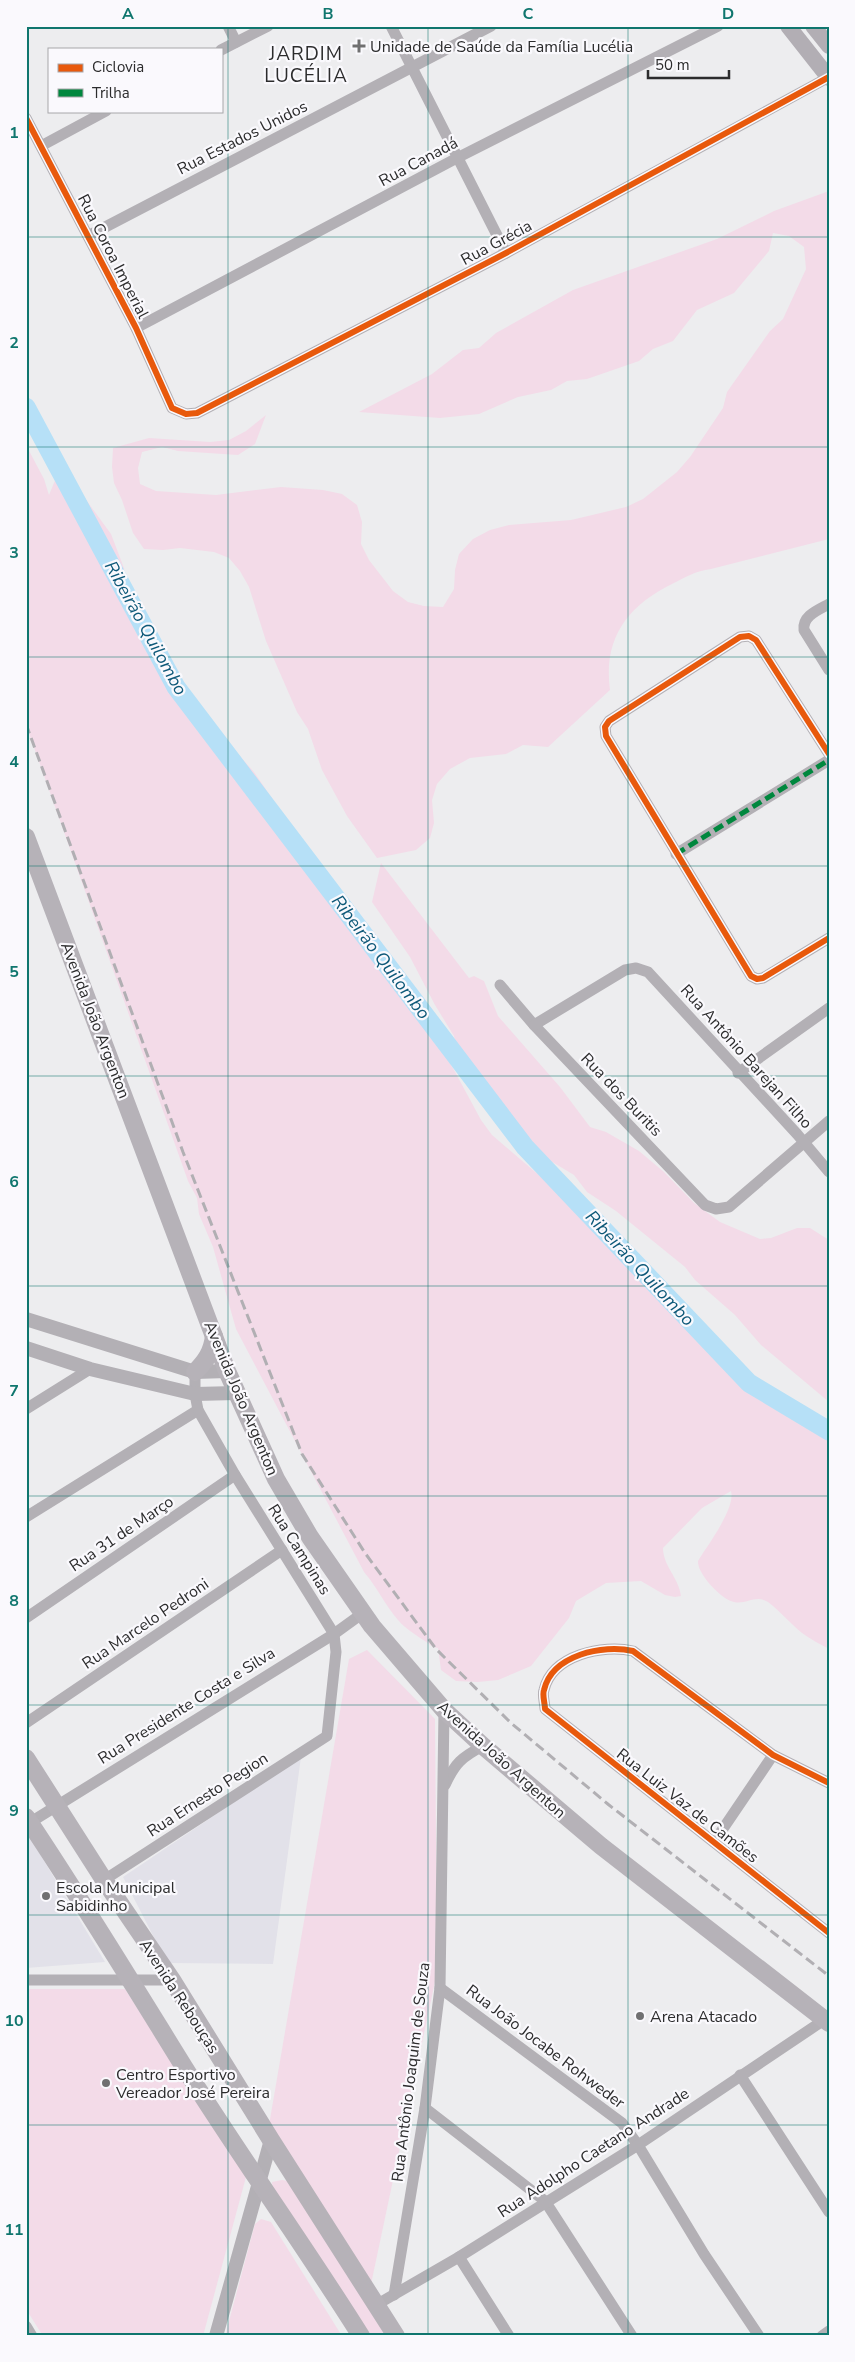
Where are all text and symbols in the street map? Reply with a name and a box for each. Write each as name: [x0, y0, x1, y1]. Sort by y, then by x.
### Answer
text: A: [122, 3, 134, 25]
text: B: [322, 3, 334, 25]
text: C: [523, 3, 534, 25]
text: D: [722, 3, 734, 25]
place label: Unidade de Saúde da Família Lucélia: [370, 36, 633, 58]
marker: Unidade de Saúde da Família Lucélia: [352, 39, 366, 53]
district label: JARDIM LUCÉLIA: [264, 41, 348, 89]
legend: [48, 48, 222, 112]
scale bar: [648, 48, 729, 80]
text: 50 m: [655, 55, 690, 75]
text: Ciclovia: [92, 57, 144, 77]
text: Trilha: [92, 83, 130, 103]
street label: Rua Estados Unidos: [173, 95, 311, 180]
text: 1: [9, 122, 19, 144]
street label: Rua Canadá: [375, 132, 462, 192]
street label: Rua Coroa Imperial: [72, 191, 154, 323]
street label: Rua Grécia: [457, 215, 536, 271]
text: 2: [9, 332, 19, 354]
text: 3: [9, 542, 19, 564]
water label: Ribeirão Quilombo: [99, 556, 193, 700]
text: 4: [9, 751, 19, 773]
water label: Ribeirão Quilombo: [326, 890, 436, 1024]
street label: Avenida João Argenton: [55, 939, 135, 1102]
text: 5: [9, 961, 19, 983]
street label: Rua Antônio Barejan Filho: [675, 980, 817, 1134]
street label: Rua dos Buritis: [576, 1048, 667, 1141]
text: 6: [9, 1171, 19, 1193]
water label: Ribeirão Quilombo: [580, 1205, 700, 1331]
street label: Avenida João Argenton: [199, 1318, 284, 1479]
text: 7: [9, 1380, 19, 1402]
street label: Rua 31 de Março: [65, 1491, 178, 1577]
street label: Rua Campinas: [262, 1500, 336, 1599]
street label: Rua Marcelo Pedroni: [78, 1573, 213, 1674]
text: 8: [9, 1590, 19, 1612]
street label: Rua Presidente Costa e Silva: [94, 1642, 279, 1770]
street label: Avenida João Argenton: [432, 1696, 570, 1823]
street label: Rua Luiz Vaz de Camões: [612, 1743, 763, 1868]
street label: Rua Ernesto Pegion: [143, 1747, 272, 1842]
text: 9: [9, 1800, 19, 1822]
place label: Escola Municipal Sabidinho: [56, 1877, 176, 1917]
marker: Escola Municipal Sabidinho: [40, 1890, 52, 1902]
street label: Avenida Rebouças: [134, 1935, 224, 2058]
street label: Rua Antônio Joaquim de Souza: [387, 1961, 435, 2183]
street label: Rua João Jocabe Rohweder: [461, 1980, 630, 2114]
place label: Arena Atacado: [650, 2006, 757, 2028]
text: 10: [4, 2010, 24, 2032]
marker: Arena Atacado: [634, 2010, 646, 2022]
place label: Centro Esportivo Vereador José Pereira: [115, 2064, 270, 2104]
marker: Centro Esportivo Vereador José Pereira: [100, 2077, 112, 2089]
street label: Rua Adolpho Caetano Andrade: [494, 2083, 693, 2223]
text: 11: [4, 2219, 24, 2241]

